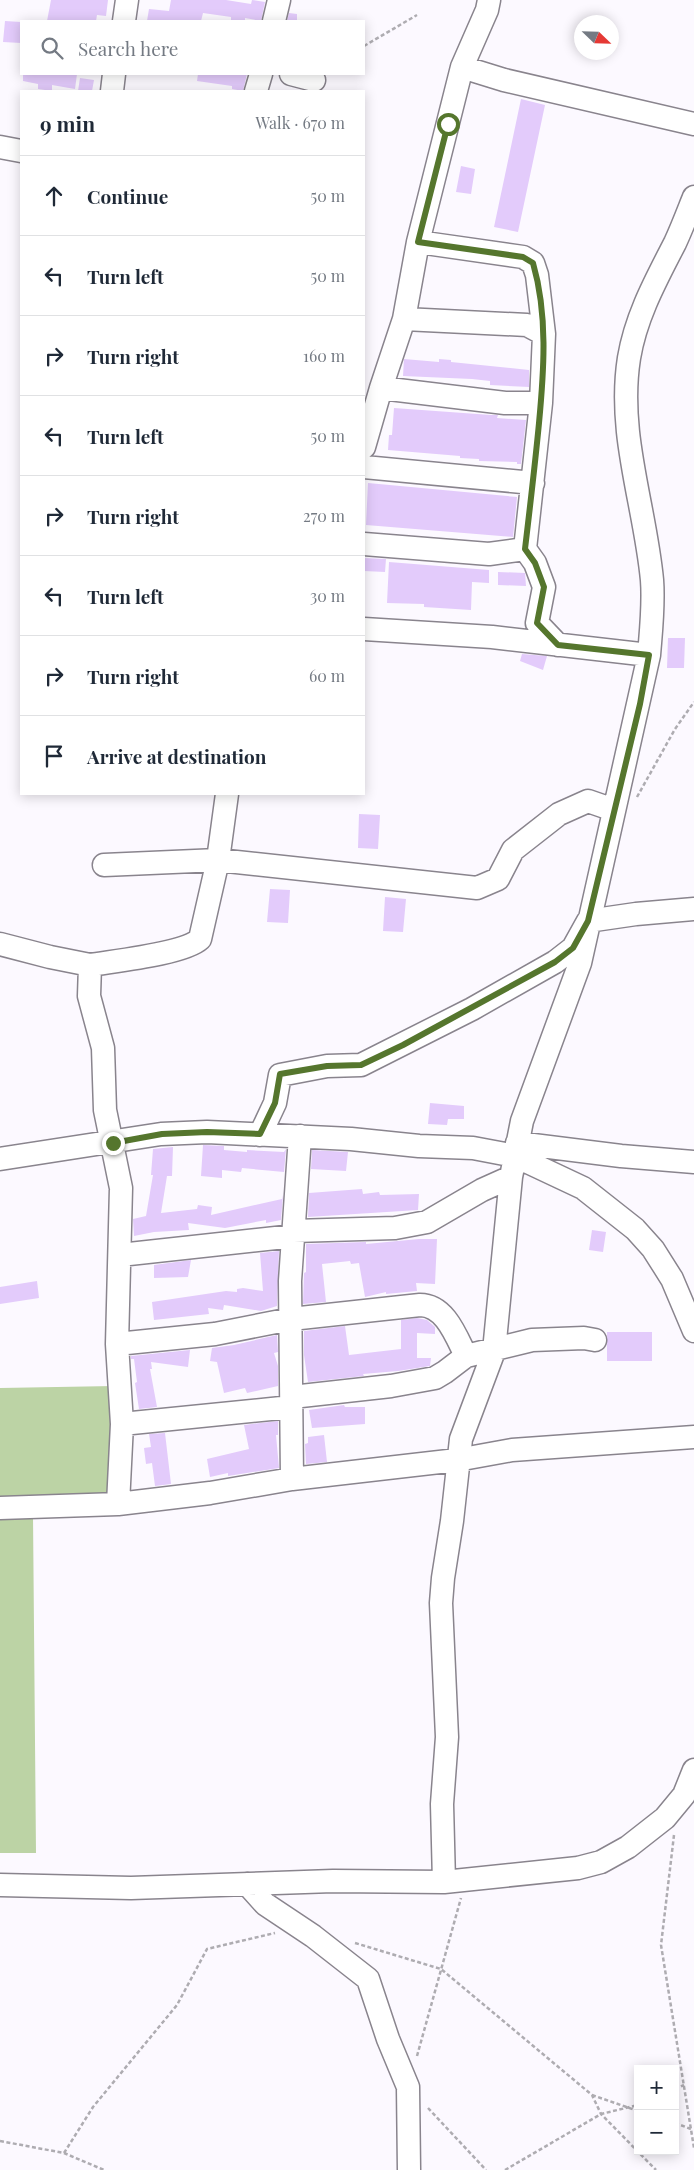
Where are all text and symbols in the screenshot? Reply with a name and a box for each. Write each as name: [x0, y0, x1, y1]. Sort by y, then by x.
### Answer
north arrow: [574, 15, 619, 60]
search box: [20, 20, 365, 75]
icon: search: [38, 34, 66, 62]
text: Search here: [78, 35, 178, 61]
text: 9 min: [40, 109, 95, 137]
text: Walk · 670 m: [255, 112, 345, 133]
route start: [437, 113, 460, 136]
icon: ahead: [40, 182, 68, 210]
text: Continue: [87, 183, 168, 209]
text: 50 m: [311, 185, 345, 206]
icon: left: [40, 262, 68, 290]
text: Turn left: [87, 263, 164, 289]
text: 50 m: [311, 265, 345, 286]
icon: right: [40, 342, 68, 370]
text: Turn right: [87, 343, 179, 369]
text: 160 m: [303, 345, 345, 366]
icon: left: [40, 422, 68, 450]
text: Turn left: [87, 423, 164, 449]
text: 50 m: [311, 425, 345, 446]
icon: right: [40, 502, 68, 530]
text: Turn right: [87, 503, 179, 529]
text: 270 m: [303, 505, 345, 526]
icon: left: [40, 582, 68, 610]
text: Turn left: [87, 583, 164, 609]
text: 30 m: [310, 585, 345, 606]
icon: right: [40, 662, 68, 690]
text: Turn right: [87, 663, 179, 689]
text: 60 m: [309, 665, 345, 686]
icon: arrive: [40, 742, 68, 770]
text: Arrive at destination: [87, 743, 267, 769]
route end: [102, 1132, 125, 1155]
map controls: [634, 2065, 679, 2155]
button: +: [634, 2065, 679, 2110]
button: −: [634, 2110, 679, 2155]

